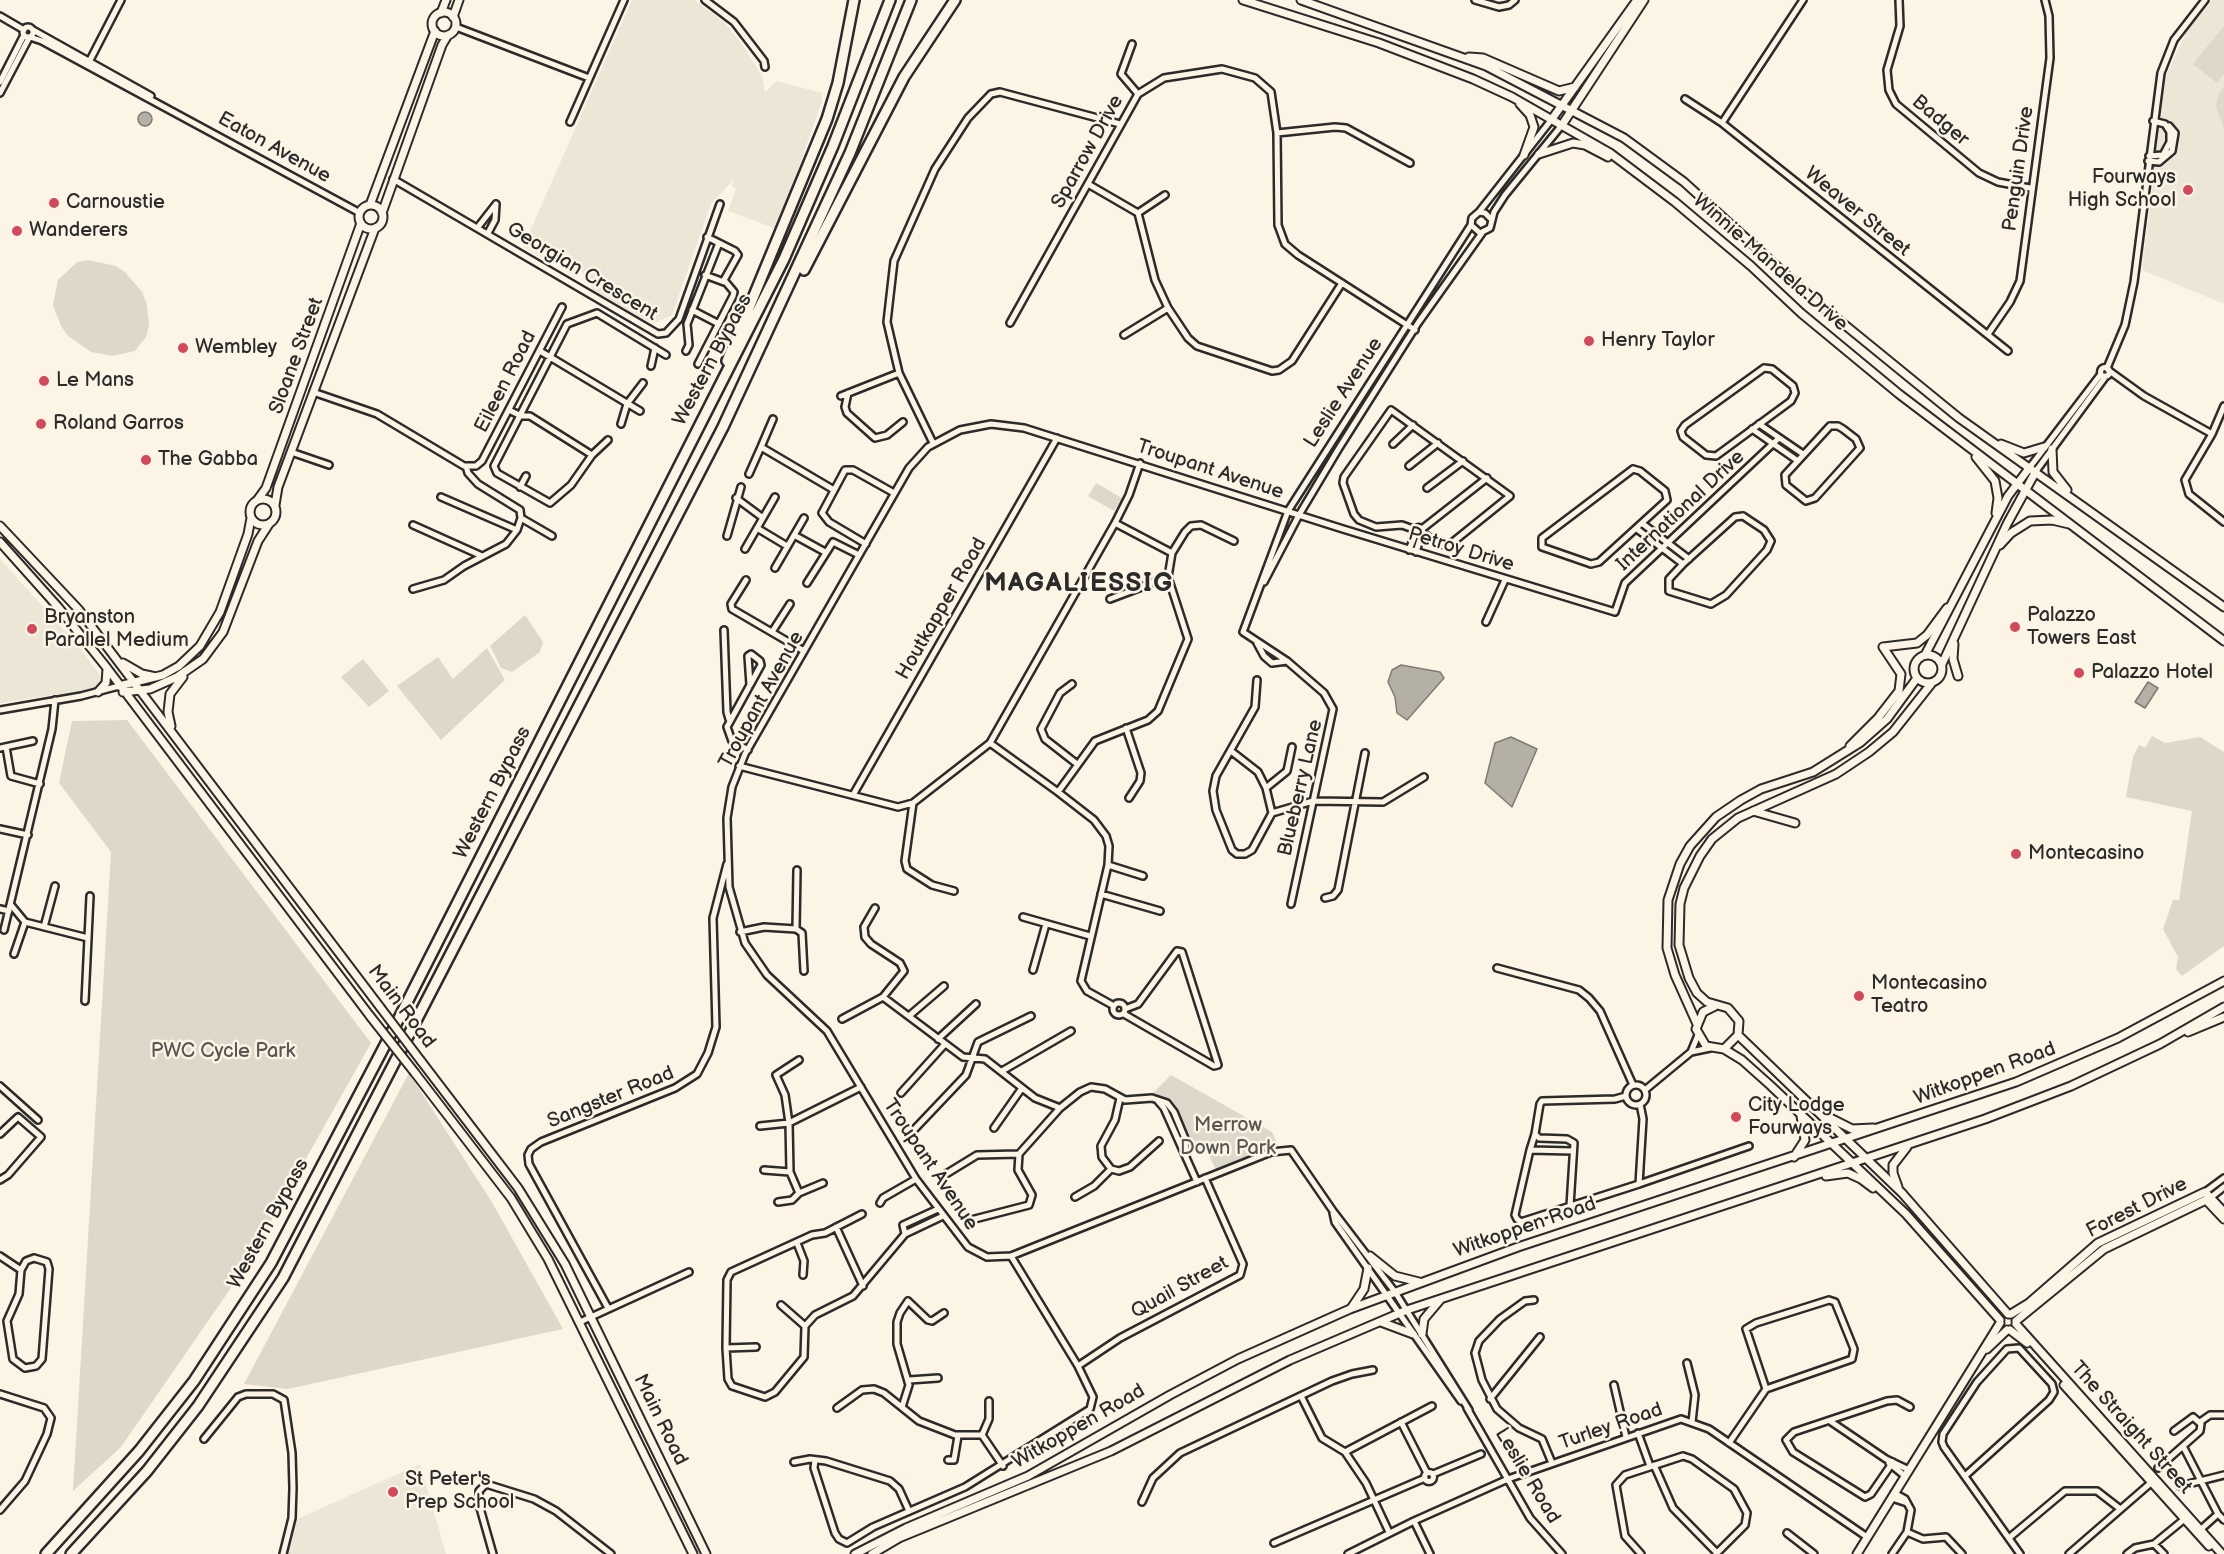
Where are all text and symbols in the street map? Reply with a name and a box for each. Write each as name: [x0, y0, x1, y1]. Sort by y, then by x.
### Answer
street label: Badger: [1907, 90, 1973, 152]
street label: Sparrow Drive: [1047, 91, 1129, 213]
street label: Penguin Drive: [1998, 105, 2040, 233]
street label: Eaton Avenue: [213, 107, 335, 189]
street label: Weaver Street: [1799, 162, 1915, 262]
place label: Fourways High School: [2068, 166, 2176, 213]
marker: Fourways High School: [2181, 183, 2195, 197]
street label: Winnie Mandela Drive: [1688, 189, 1852, 337]
place label: Carnoustie: [66, 191, 165, 215]
marker: Carnoustie: [47, 196, 61, 210]
street label: Georgian Crescent: [502, 217, 662, 327]
place label: Wanderers: [29, 219, 128, 243]
marker: Wanderers: [10, 224, 24, 238]
street label: Western Bypass: [668, 290, 758, 430]
street label: Sloane Street: [265, 294, 329, 418]
street label: Eileen Road: [470, 327, 542, 437]
place label: Henry Taylor: [1601, 329, 1715, 353]
street label: Leslie Avenue: [1300, 334, 1388, 452]
marker: Henry Taylor: [1582, 334, 1596, 348]
place label: Wembley: [195, 336, 277, 360]
marker: Wembley: [176, 341, 190, 355]
place label: Le Mans: [56, 369, 134, 393]
marker: Le Mans: [37, 374, 51, 388]
place label: Roland Garros: [53, 412, 184, 436]
marker: Roland Garros: [34, 417, 48, 431]
street label: Troupant Avenue: [1134, 435, 1286, 505]
street label: International Drive: [1612, 445, 1750, 577]
place label: The Gabba: [158, 448, 258, 472]
marker: The Gabba: [139, 453, 153, 467]
street label: Petroy Drive: [1405, 523, 1517, 577]
street label: Houtkapper Road: [892, 534, 992, 684]
district label: MAGALIESSIG: [984, 568, 1174, 600]
place label: Palazzo Towers East: [2027, 604, 2136, 651]
place label: Bryanston Parallel Medium: [44, 606, 189, 653]
marker: Palazzo Towers East: [2008, 620, 2022, 634]
marker: Bryanston Parallel Medium: [25, 622, 39, 636]
street label: Troupant Avenue: [714, 627, 810, 773]
place label: Palazzo Hotel: [2091, 661, 2213, 685]
marker: Palazzo Hotel: [2072, 666, 2086, 680]
street label: Blueberry Lane: [1274, 717, 1328, 859]
street label: Western Bypass: [449, 723, 537, 863]
place label: Montecasino: [2028, 842, 2144, 866]
marker: Montecasino: [2009, 847, 2023, 861]
street label: Main Road: [362, 961, 440, 1053]
place label: Montecasino Teatro: [1871, 972, 1987, 1019]
marker: Montecasino Teatro: [1852, 989, 1866, 1003]
street label: Witkoppen Road: [1911, 1037, 2059, 1111]
park label: PWC Cycle Park: [151, 1040, 295, 1064]
street label: Sangster Road: [544, 1062, 678, 1134]
place label: City Lodge Fourways: [1748, 1094, 1845, 1141]
street label: Troupant Avenue: [877, 1095, 983, 1235]
marker: City Lodge Fourways: [1729, 1110, 1743, 1124]
park label: Merrow Down Park: [1180, 1114, 1276, 1161]
street label: Western Bypass: [223, 1155, 315, 1293]
street label: Forest Drive: [2083, 1172, 2191, 1244]
street label: Witkoppen Road: [1451, 1192, 1599, 1264]
street label: Quail Street: [1127, 1251, 1233, 1325]
street label: The Straight Street: [2065, 1357, 2197, 1499]
street label: Main Road: [628, 1371, 692, 1469]
street label: Witkoppen Road: [1008, 1379, 1150, 1475]
street label: Turley Road: [1556, 1398, 1666, 1456]
street label: Leslie Road: [1489, 1424, 1565, 1528]
place label: St Peter's Prep School: [405, 1468, 514, 1515]
marker: St Peter's Prep School: [386, 1485, 400, 1499]

